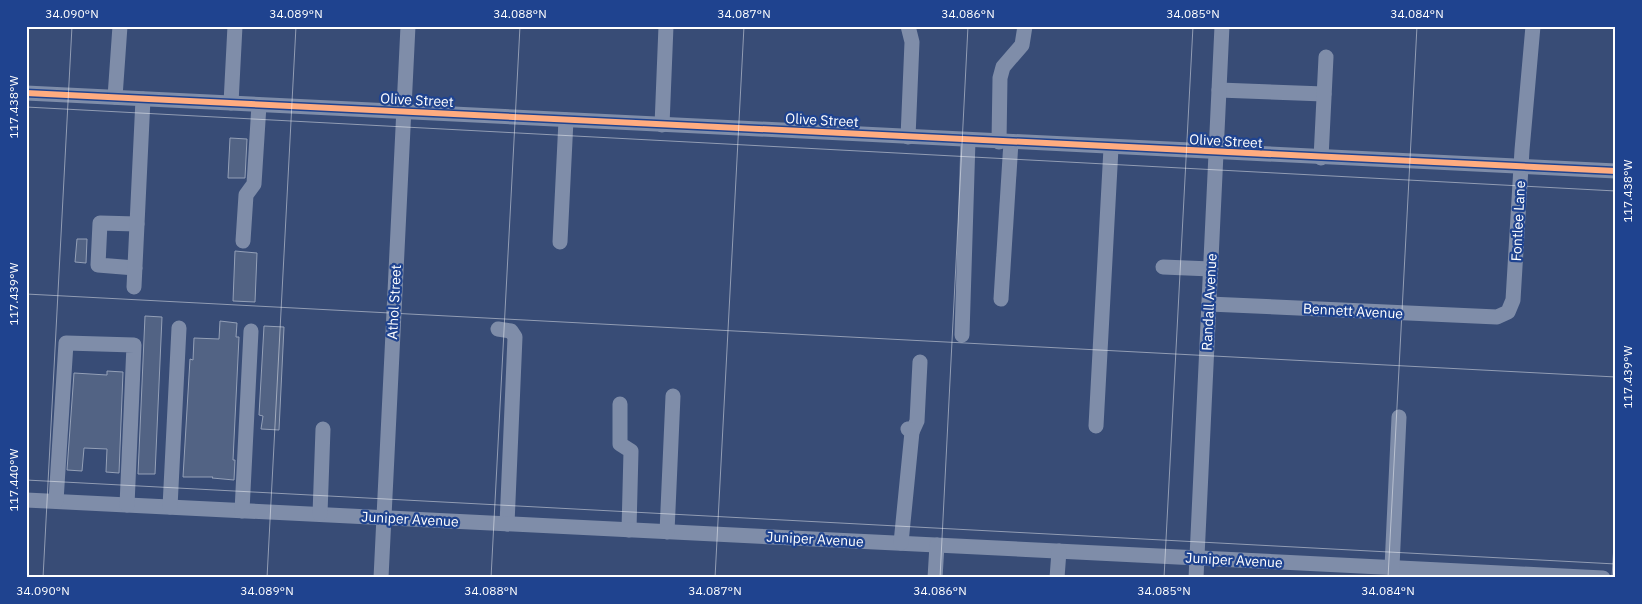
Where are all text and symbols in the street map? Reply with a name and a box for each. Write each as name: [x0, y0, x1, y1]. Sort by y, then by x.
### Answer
text: 34.090°N: [45, 6, 99, 21]
text: 34.089°N: [269, 6, 323, 21]
text: 34.088°N: [493, 6, 547, 21]
text: 34.087°N: [717, 6, 771, 21]
text: 34.086°N: [941, 6, 995, 21]
text: 34.085°N: [1166, 6, 1220, 21]
text: 34.084°N: [1390, 6, 1444, 21]
text: 117.438°W: [6, 75, 21, 138]
street label: Olive Street: [380, 89, 454, 111]
street label: Olive Street: [785, 109, 859, 131]
street label: Olive Street: [1189, 130, 1263, 152]
text: 117.438°W: [1620, 159, 1635, 222]
street label: Fontlee Lane: [1507, 180, 1529, 262]
street label: Randall Avenue: [1197, 253, 1221, 351]
text: 117.439°W: [6, 262, 21, 325]
street label: Athol Street: [383, 264, 405, 340]
street label: Bennett Avenue: [1303, 299, 1404, 323]
text: 117.439°W: [1620, 345, 1635, 408]
text: 117.440°W: [6, 448, 21, 511]
street label: Juniper Avenue: [361, 507, 459, 531]
street label: Juniper Avenue: [766, 527, 864, 551]
street label: Juniper Avenue: [1185, 548, 1283, 572]
text: 34.090°N: [16, 583, 70, 598]
text: 34.089°N: [240, 583, 294, 598]
text: 34.088°N: [464, 583, 518, 598]
text: 34.087°N: [688, 583, 742, 598]
text: 34.086°N: [913, 583, 967, 598]
text: 34.085°N: [1137, 583, 1191, 598]
text: 34.084°N: [1361, 583, 1415, 598]

